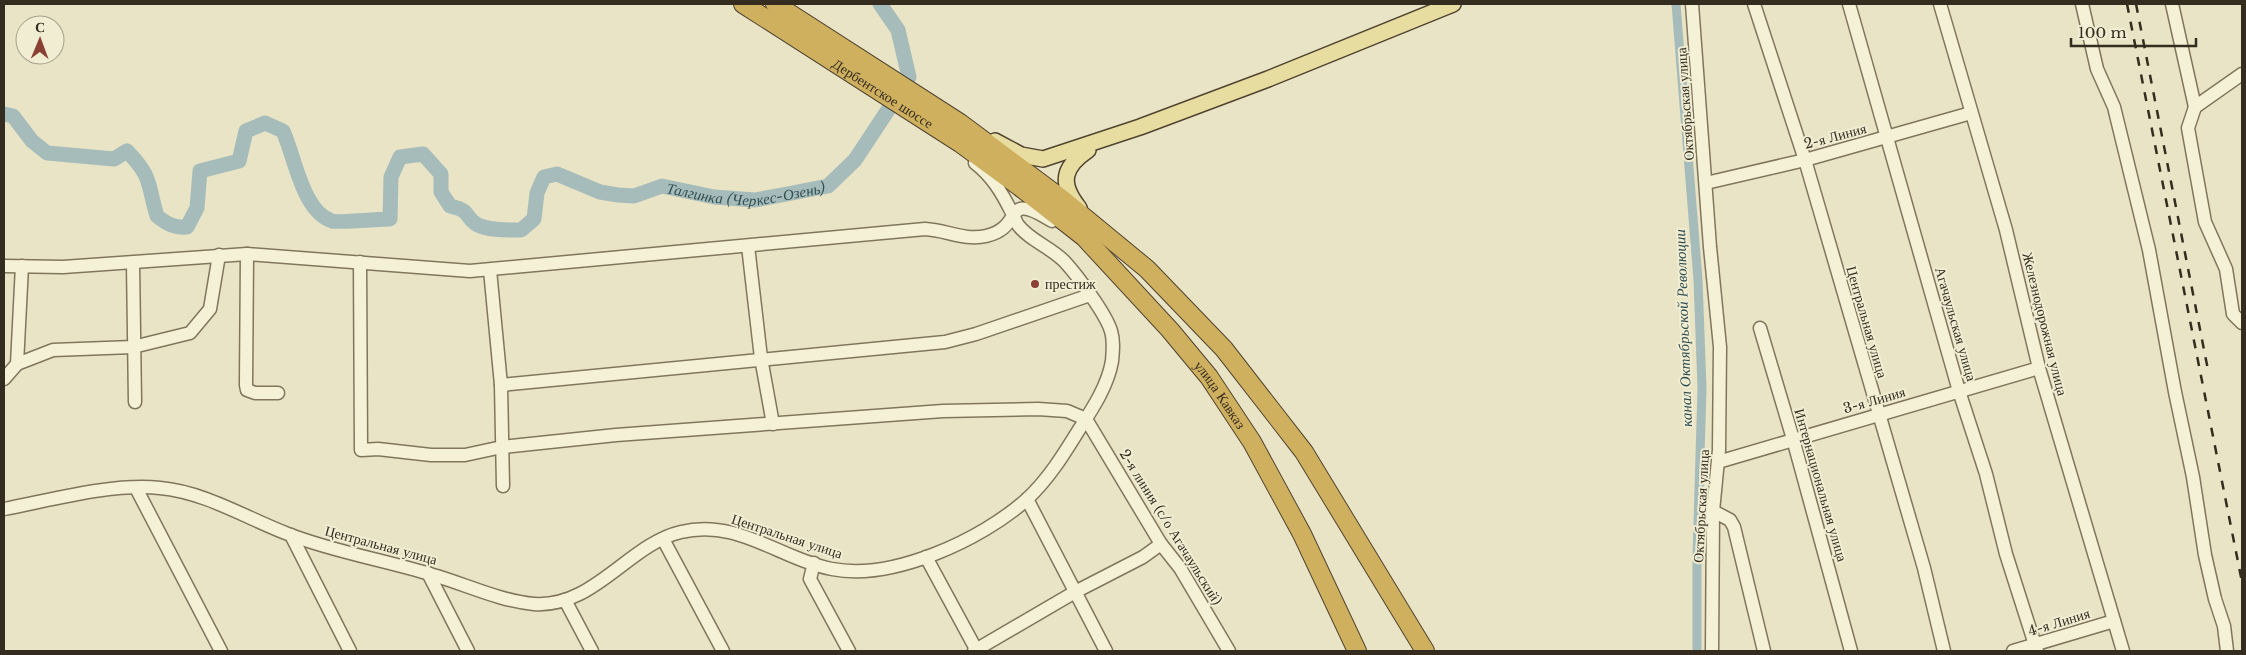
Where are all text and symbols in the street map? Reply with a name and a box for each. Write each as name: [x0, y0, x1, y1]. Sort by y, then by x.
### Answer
north arrow: [15, 15, 65, 65]
scale bar: [2071, 15, 2196, 47]
text: С: [35, 18, 45, 36]
text: 100 m: [2078, 23, 2127, 42]
street label: Октябрьская улица: [1672, 46, 1698, 161]
street label: Дербентское шоссе: [829, 55, 937, 133]
street label: 2-я Линия: [1802, 119, 1869, 153]
water label: Талгинка (Черкес-Озень): [665, 177, 827, 210]
water label: канал Октябрьской Революции: [1670, 229, 1696, 427]
street label: Железнодорожная улица: [2018, 250, 2072, 398]
street label: Центральная улица: [1842, 264, 1892, 381]
street label: Агачаульская улица: [1931, 265, 1981, 384]
place label: престиж: [1045, 275, 1096, 293]
marker: престиж: [1029, 278, 1041, 290]
street label: улица Кавказ: [1190, 357, 1250, 433]
street label: 3-я Линия: [1841, 382, 1908, 417]
street label: Интернациональная улица: [1790, 406, 1852, 564]
street label: 2-я линия (с/о Агачаульский): [1116, 446, 1226, 608]
street label: Октябрьская улица: [1689, 448, 1713, 563]
street label: Центральная улица: [729, 510, 845, 563]
street label: Центральная улица: [323, 521, 440, 569]
street label: 4-я Линия: [2026, 604, 2093, 640]

